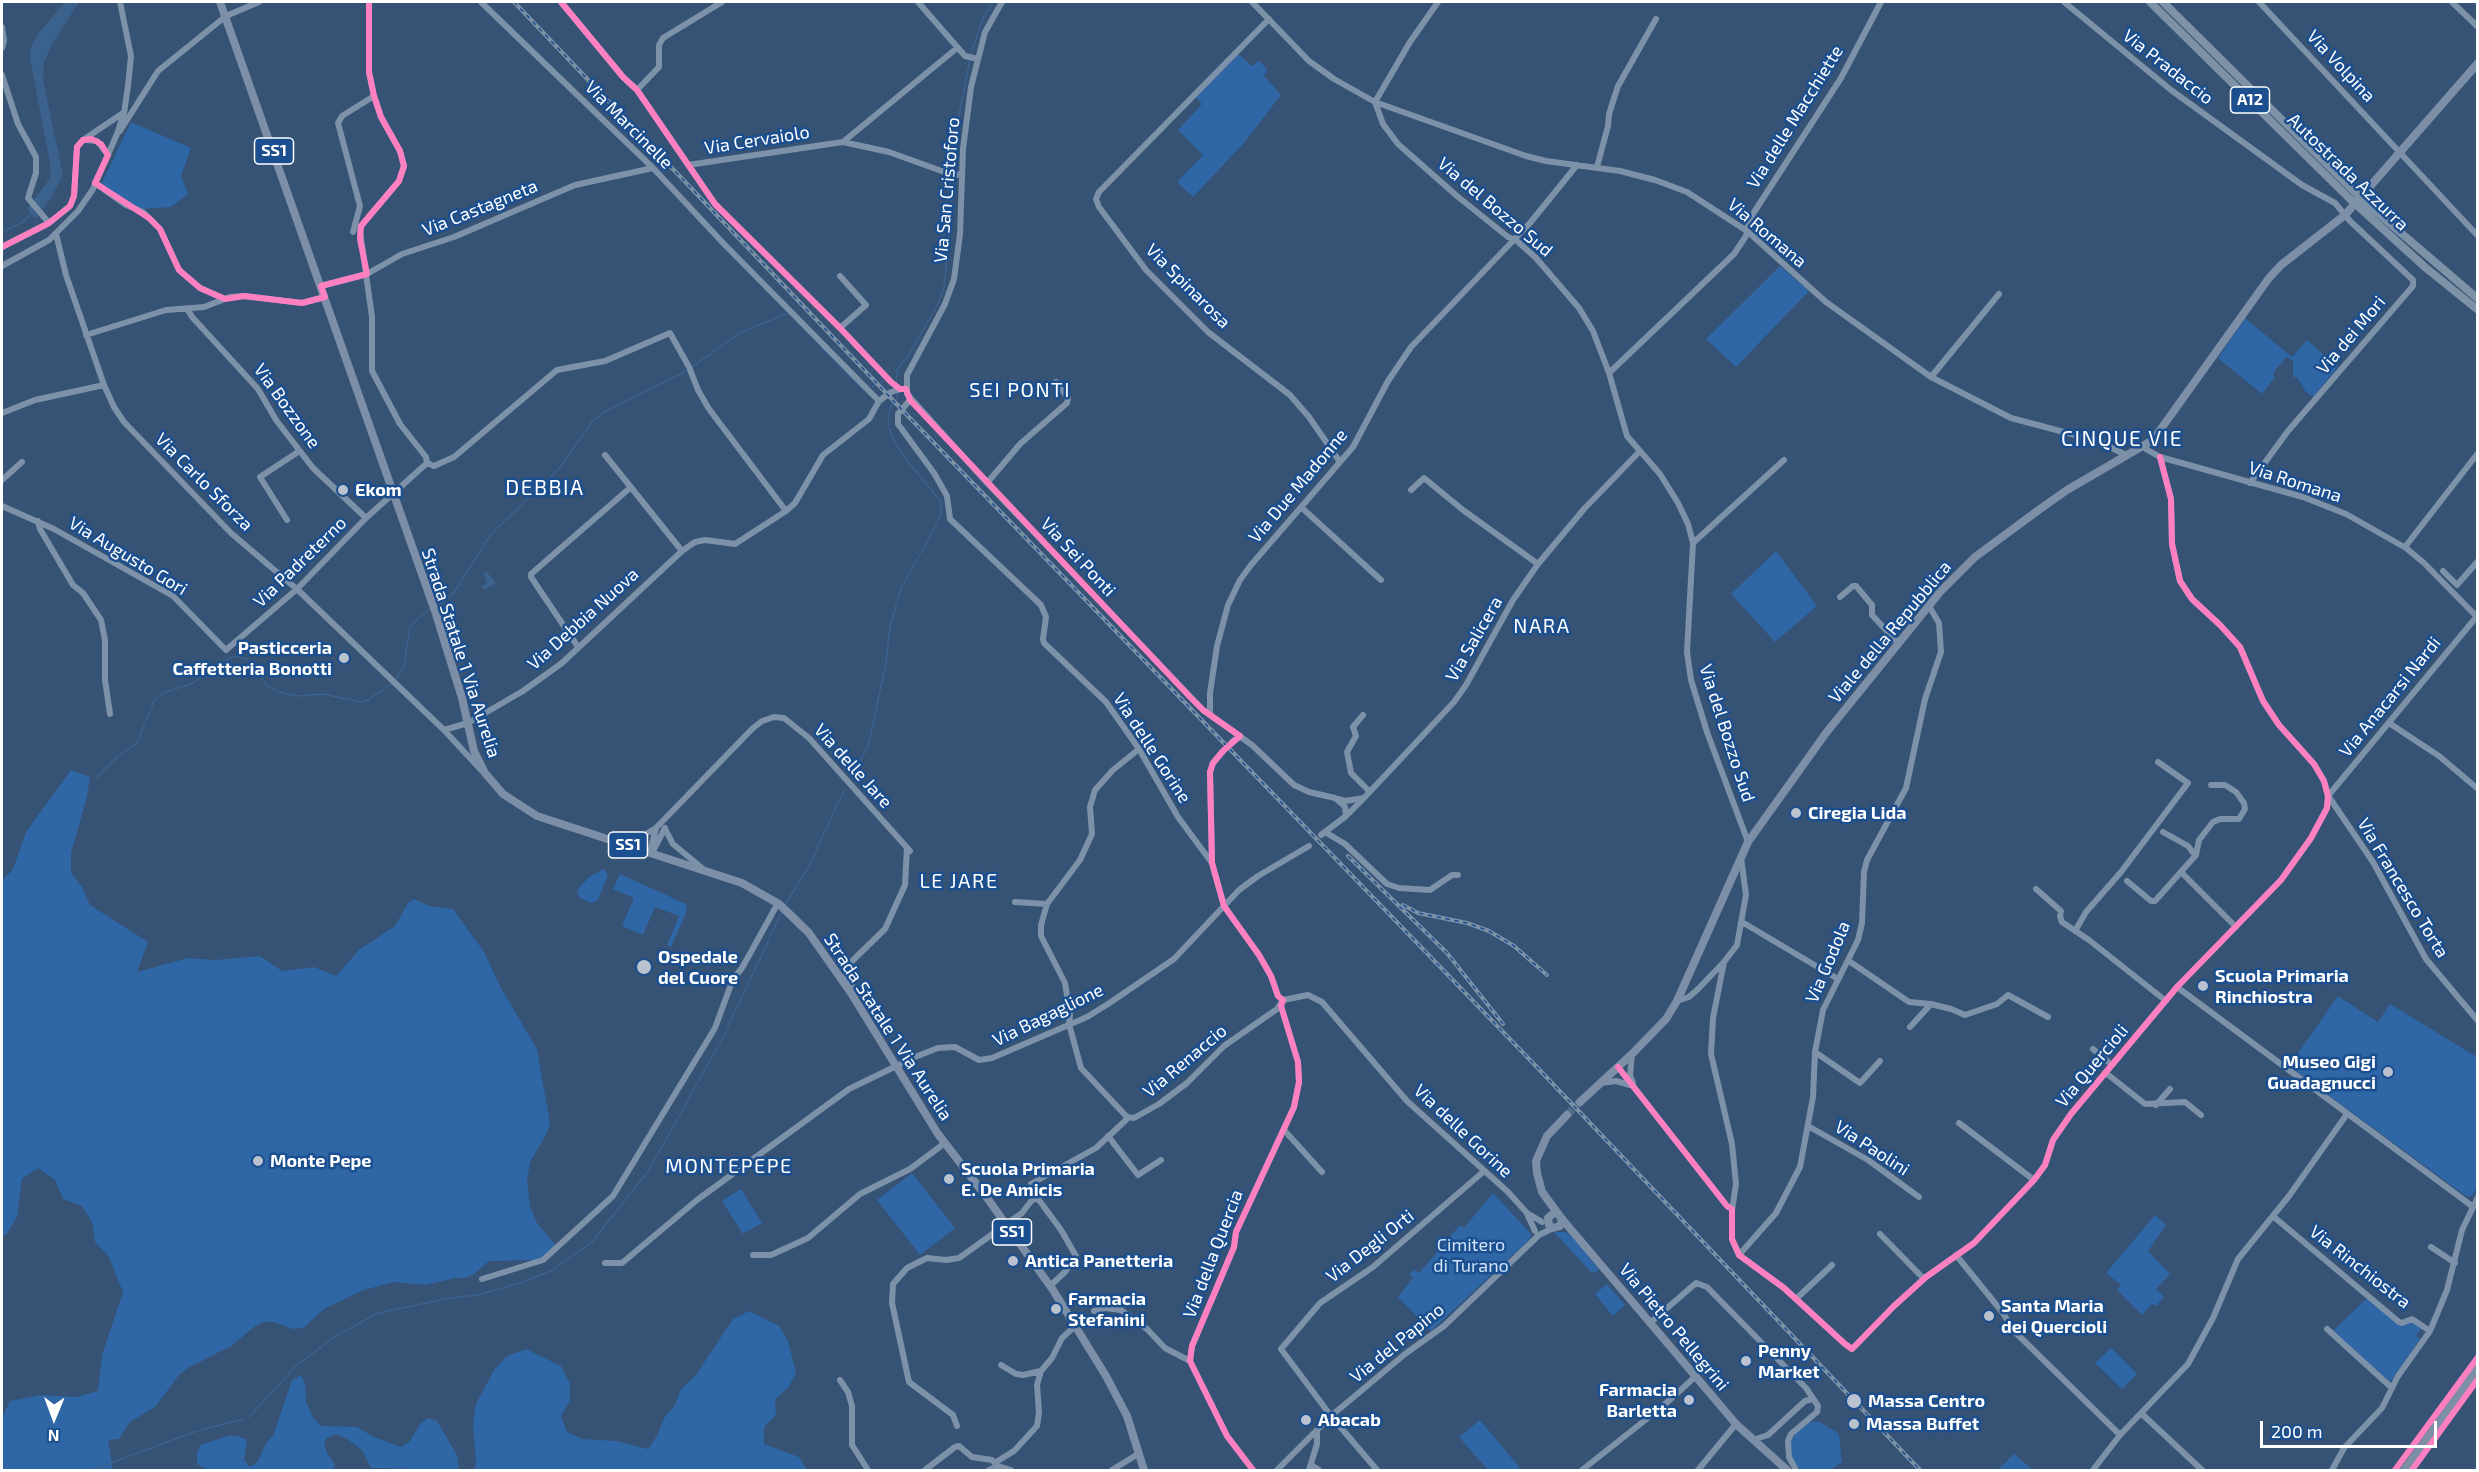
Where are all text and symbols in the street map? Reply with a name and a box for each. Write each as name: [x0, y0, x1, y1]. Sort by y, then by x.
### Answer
street label: Via Pradaccio: [2118, 25, 2218, 109]
street label: Via Volpina: [2302, 26, 2380, 106]
street label: Via delle Macchiette: [1742, 41, 1848, 193]
street label: Via Marcinelle: [580, 76, 678, 174]
road number: A12: [2230, 87, 2270, 113]
street label: Autostrada Azzurra: [2283, 109, 2413, 235]
street label: Via San Cristoforo: [930, 116, 964, 264]
street label: Via Cervaiolo: [703, 121, 811, 159]
road number: SS1: [254, 138, 294, 164]
street label: Via del Bozzo Sud: [1433, 153, 1557, 261]
street label: Via Castagneta: [419, 175, 541, 241]
street label: Via Romana: [1723, 194, 1811, 272]
street label: Via Spinarosa: [1141, 239, 1235, 333]
street label: Via dei Mori: [2312, 291, 2390, 379]
street label: Via Bozzone: [249, 359, 325, 453]
district label: SEI PONTI: [969, 378, 1071, 402]
street label: Via Due Madonne: [1244, 425, 1352, 547]
district label: CINQUE VIE: [2061, 426, 2183, 452]
street label: Via Carlo Sforza: [151, 429, 257, 535]
street label: Via Romana: [2246, 457, 2344, 507]
district label: DEBBIA: [505, 475, 585, 501]
place label: Ekom: [355, 479, 402, 501]
marker: Ekom: [336, 483, 350, 497]
street label: Via Augusto Gori: [65, 512, 191, 600]
street label: Via Padreterno: [249, 512, 351, 612]
street label: Via Sei Ponti: [1036, 513, 1120, 601]
street label: Strada Statale 1 Via Aurelia: [417, 546, 505, 760]
street label: Viale della Repubblica: [1824, 556, 1956, 708]
street label: Via Debbia Nuova: [523, 563, 643, 675]
street label: Via Salicera: [1441, 593, 1507, 685]
district label: NARA: [1513, 614, 1571, 638]
street label: Via Anacarsi Nardi: [2335, 632, 2445, 762]
place label: Pasticceria Caffetteria Bonotti: [173, 637, 332, 680]
marker: Pasticceria Caffetteria Bonotti: [337, 651, 351, 665]
street label: Via del Bozzo Sud: [1695, 662, 1759, 804]
street label: Via delle Gorine: [1108, 689, 1196, 807]
street label: Via delle Jare: [809, 719, 897, 813]
place label: Ciregia Lida: [1808, 802, 1906, 824]
marker: Ciregia Lida: [1789, 806, 1803, 820]
street label: Via Francesco Torta: [2353, 814, 2453, 962]
road number: SS1: [608, 832, 648, 858]
district label: LE JARE: [919, 869, 999, 893]
street label: Via Godola: [1801, 918, 1855, 1006]
street label: Strada Statale 1 Via Aurelia: [819, 929, 957, 1125]
place label: Ospedale del Cuore: [658, 946, 738, 988]
marker: Ospedale del Cuore: [635, 958, 653, 976]
place label: Scuola Primaria Rinchiostra: [2215, 965, 2349, 1008]
street label: Via Bagaglione: [989, 979, 1107, 1051]
marker: Scuola Primaria Rinchiostra: [2196, 979, 2210, 993]
street label: Via Renaccio: [1139, 1020, 1231, 1102]
street label: Via Quercioli: [2051, 1020, 2133, 1112]
place label: Museo Gigi Guadagnucci: [2267, 1051, 2376, 1094]
marker: Museo Gigi Guadagnucci: [2381, 1065, 2395, 1079]
street label: Via delle Gorine: [1409, 1080, 1517, 1182]
street label: Via Paolini: [1831, 1116, 1913, 1180]
place label: Monte Pepe: [270, 1150, 372, 1172]
marker: Monte Pepe: [251, 1154, 265, 1168]
district label: MONTEPEPE: [665, 1154, 793, 1178]
place label: Scuola Primaria E. De Amicis: [961, 1158, 1095, 1200]
marker: Scuola Primaria E. De Amicis: [942, 1172, 956, 1186]
street label: Via della Quercia: [1179, 1187, 1247, 1321]
street label: Via Degli Orti: [1322, 1205, 1418, 1287]
road number: SS1: [992, 1219, 1032, 1245]
street label: Via Rinchiostra: [2305, 1221, 2415, 1313]
park label: Cimitero di Turano: [1433, 1234, 1509, 1276]
place label: Antica Panetteria: [1025, 1250, 1173, 1272]
marker: Antica Panetteria: [1006, 1254, 1020, 1268]
street label: Via Pietro Pellegrini: [1615, 1259, 1733, 1395]
place label: Farmacia Stefanini: [1068, 1288, 1146, 1330]
place label: Santa Maria dei Quercioli: [2001, 1295, 2107, 1338]
street label: Via del Papino: [1346, 1299, 1448, 1387]
marker: Farmacia Stefanini: [1049, 1302, 1063, 1316]
marker: Santa Maria dei Quercioli: [1982, 1309, 1996, 1323]
place label: Penny Market: [1758, 1340, 1820, 1382]
marker: Penny Market: [1739, 1354, 1753, 1368]
place label: Farmacia Barletta: [1599, 1379, 1677, 1422]
north arrow: [24, 1388, 84, 1448]
place label: Massa Centro: [1868, 1390, 1985, 1412]
marker: Massa Centro: [1845, 1392, 1863, 1410]
marker: Farmacia Barletta: [1682, 1393, 1696, 1407]
place label: Abacab: [1318, 1409, 1381, 1431]
scale bar: [2263, 1409, 2440, 1447]
marker: Abacab: [1299, 1413, 1313, 1427]
place label: Massa Buffet: [1866, 1413, 1979, 1435]
marker: Massa Buffet: [1847, 1417, 1861, 1431]
text: 200 m: [2271, 1420, 2323, 1442]
text: N: [48, 1427, 60, 1446]

